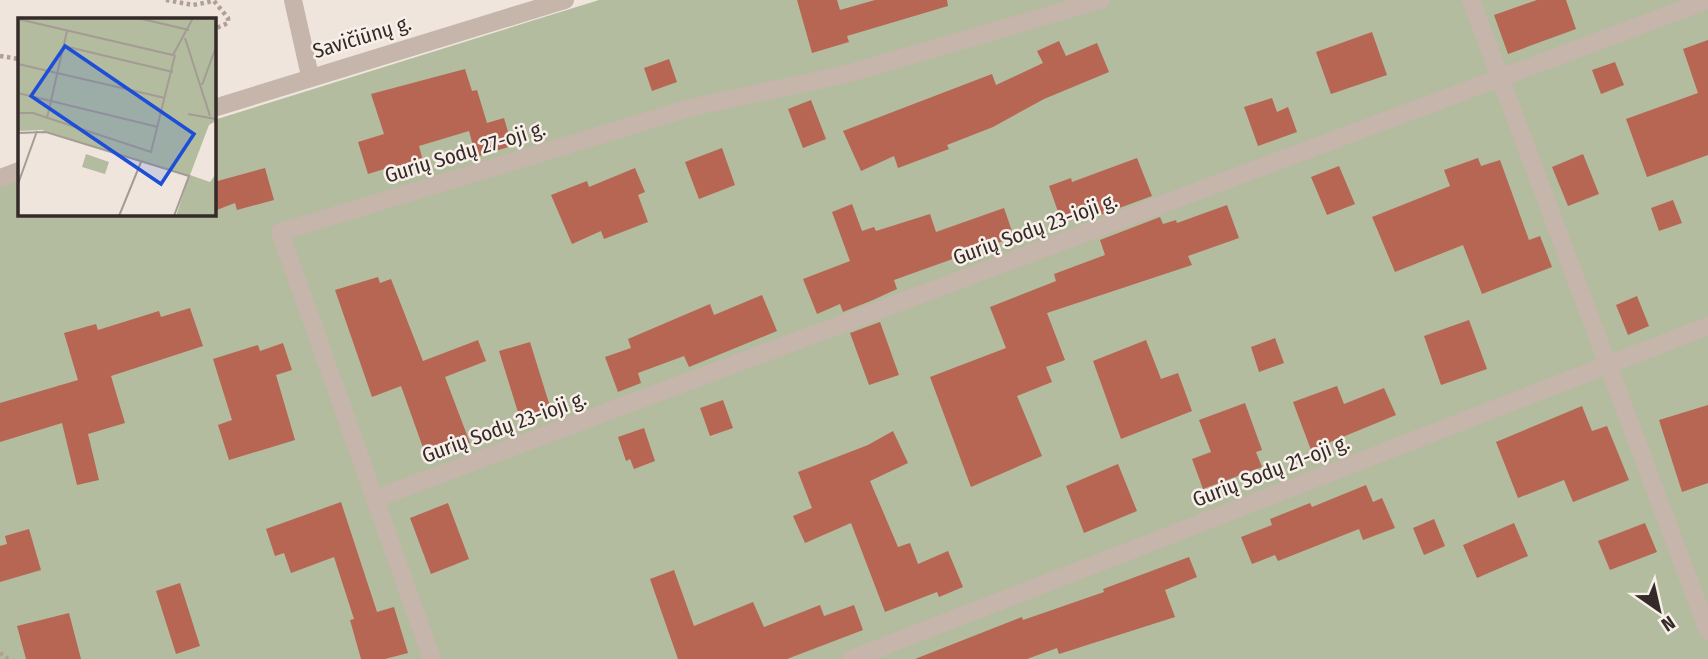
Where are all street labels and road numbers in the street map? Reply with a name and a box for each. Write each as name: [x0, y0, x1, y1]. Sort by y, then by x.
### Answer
street label: Savičiūnų g.: [310, 10, 414, 64]
street label: Gurių Sodų 27-oji g.: [382, 115, 548, 189]
street label: Gurių Sodų 23-ioji g.: [949, 187, 1121, 271]
street label: Gurių Sodų 23-ioji g.: [418, 385, 590, 469]
street label: Gurių Sodų 21-oji g.: [1189, 429, 1353, 513]

